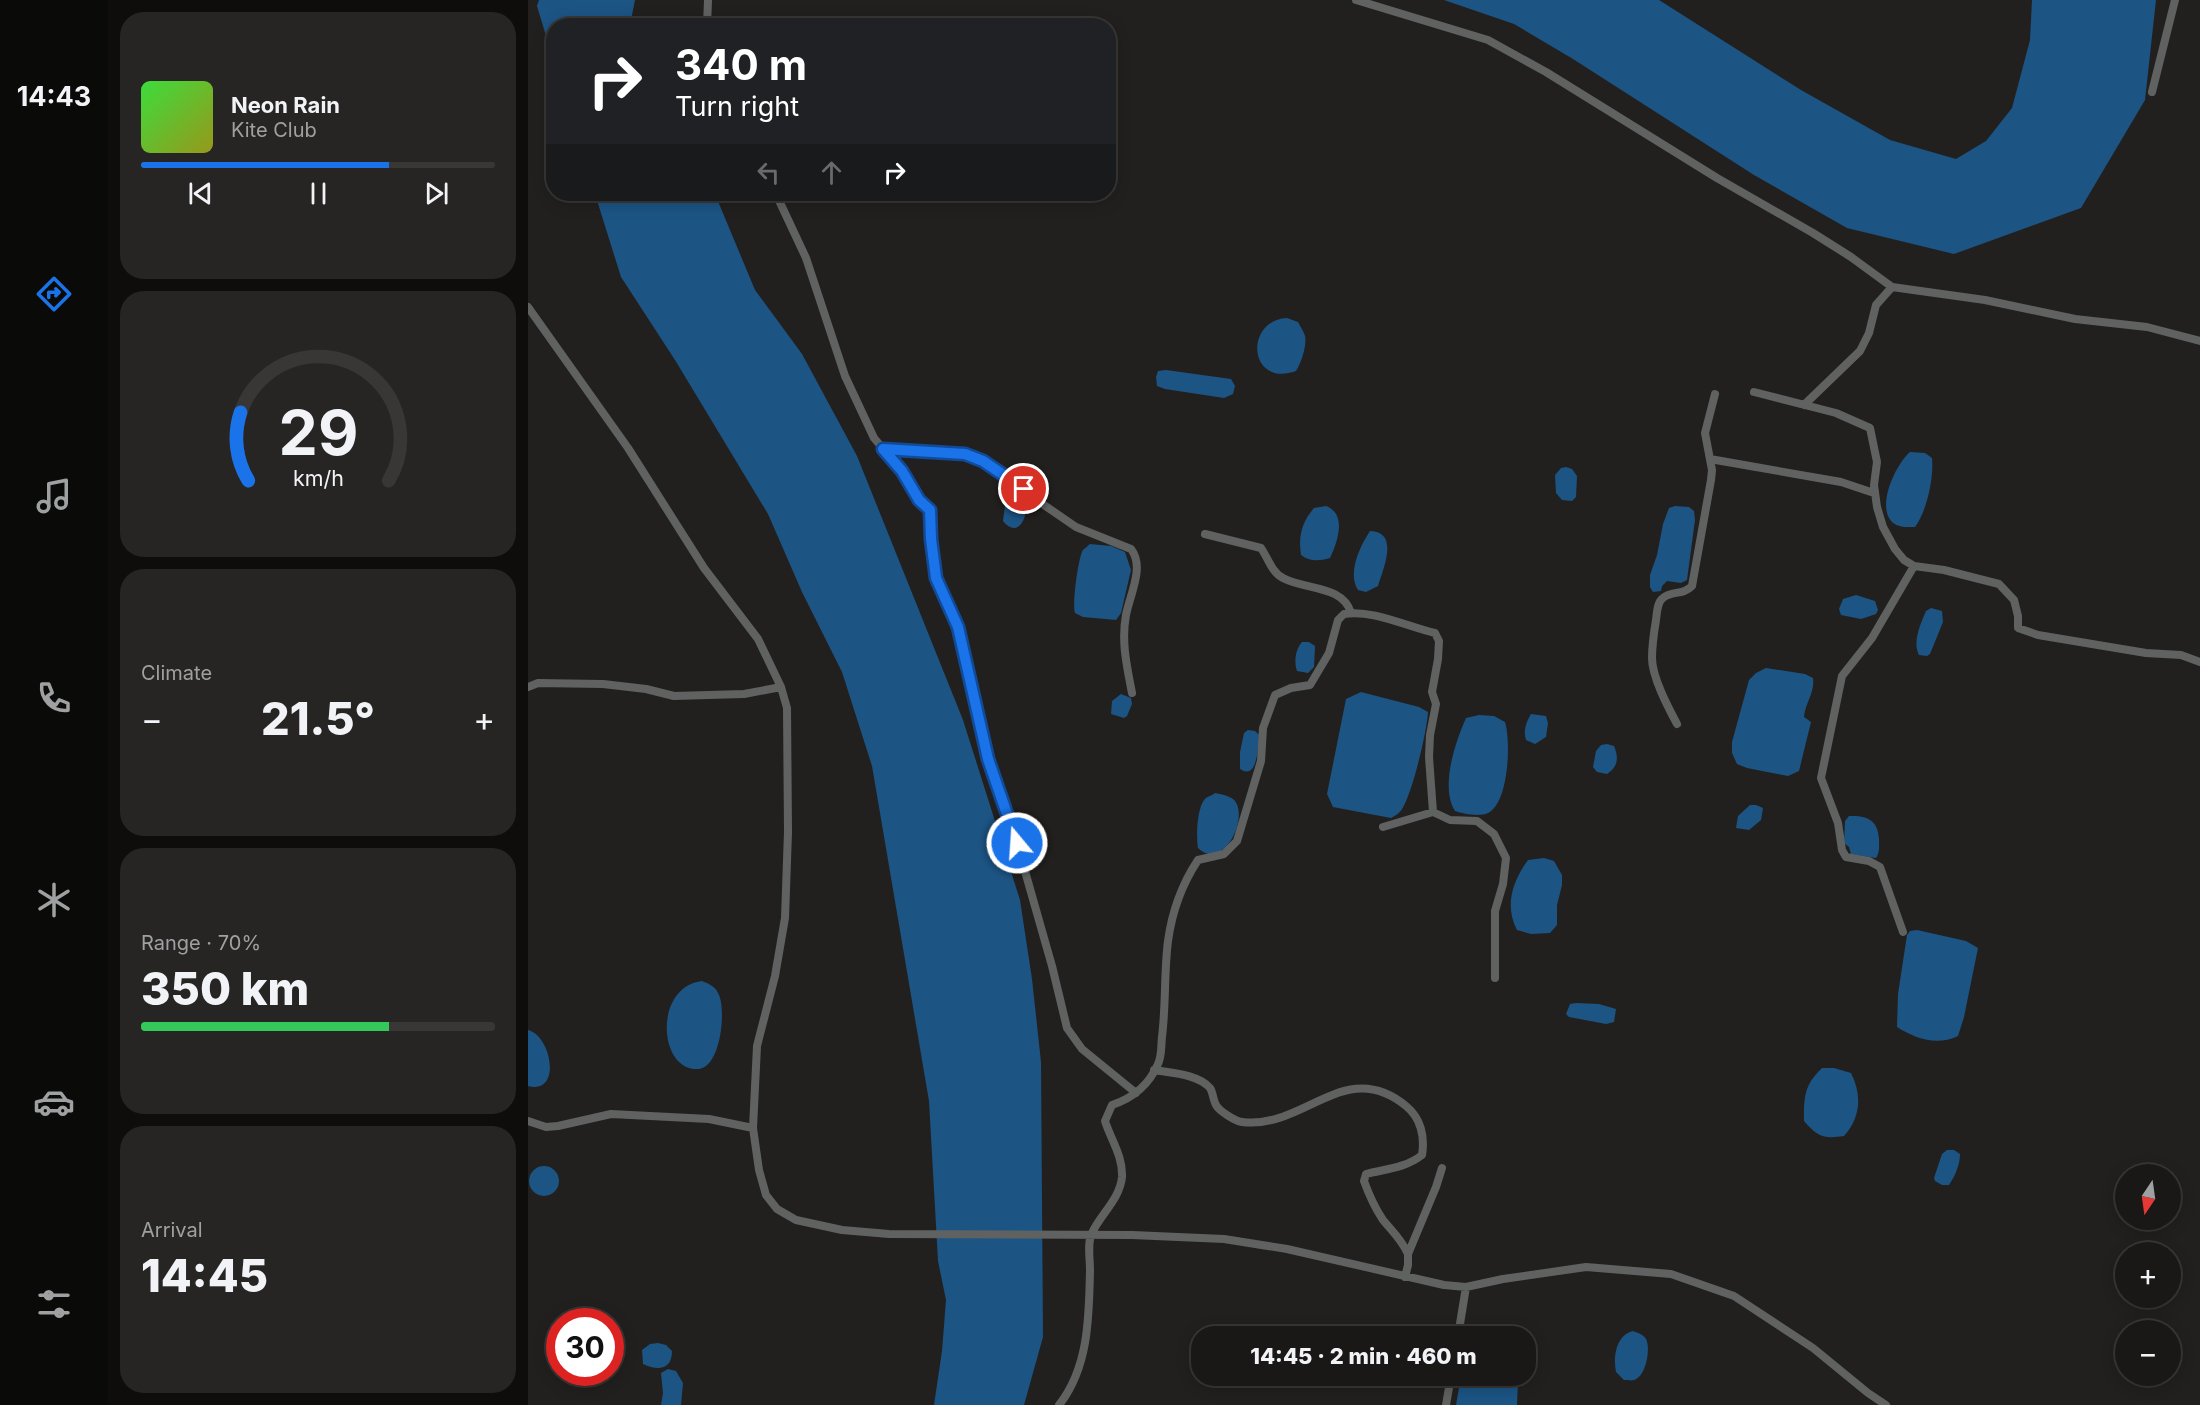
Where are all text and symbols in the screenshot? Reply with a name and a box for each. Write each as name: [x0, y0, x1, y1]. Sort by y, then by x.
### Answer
text: 340 m: [675, 39, 807, 90]
icon: right: [576, 42, 654, 120]
text: 14:43: [17, 80, 91, 113]
text: Turn right: [675, 90, 799, 123]
text: Neon Rain: [231, 92, 340, 118]
text: Kite Club: [231, 118, 317, 142]
icon: left: [752, 156, 785, 189]
icon: ahead: [815, 156, 848, 189]
icon: right: [878, 156, 911, 189]
icon: previous: [184, 177, 217, 210]
icon: pause: [302, 177, 335, 210]
icon: next: [420, 177, 453, 210]
icon: directions: [33, 273, 75, 315]
text: 29: [278, 395, 358, 470]
pin: [998, 463, 1049, 514]
text: km/h: [293, 465, 343, 491]
icon: arrive: [1007, 472, 1040, 505]
icon: music: [33, 475, 75, 517]
text: Climate: [141, 661, 212, 685]
icon: phone: [33, 677, 75, 719]
text: 21.5°: [261, 691, 375, 746]
text: −: [141, 699, 163, 739]
text: +: [473, 699, 495, 739]
position arrow: [985, 811, 1049, 875]
icon: climate: [33, 879, 75, 921]
text: Range · 70%: [141, 931, 261, 955]
text: 350 km: [141, 961, 309, 1016]
icon: car: [33, 1081, 75, 1123]
north arrow: [2115, 1164, 2181, 1230]
map controls: [2115, 1164, 2181, 1386]
text: Arrival: [141, 1218, 203, 1242]
button: +: [2115, 1242, 2181, 1308]
text: 14:45: [141, 1248, 268, 1303]
icon: filters: [33, 1283, 75, 1325]
speed limit sign: 30: [546, 1308, 624, 1386]
button: −: [2115, 1320, 2181, 1386]
text: 14:45 · 2 min · 460 m: [1250, 1343, 1477, 1369]

